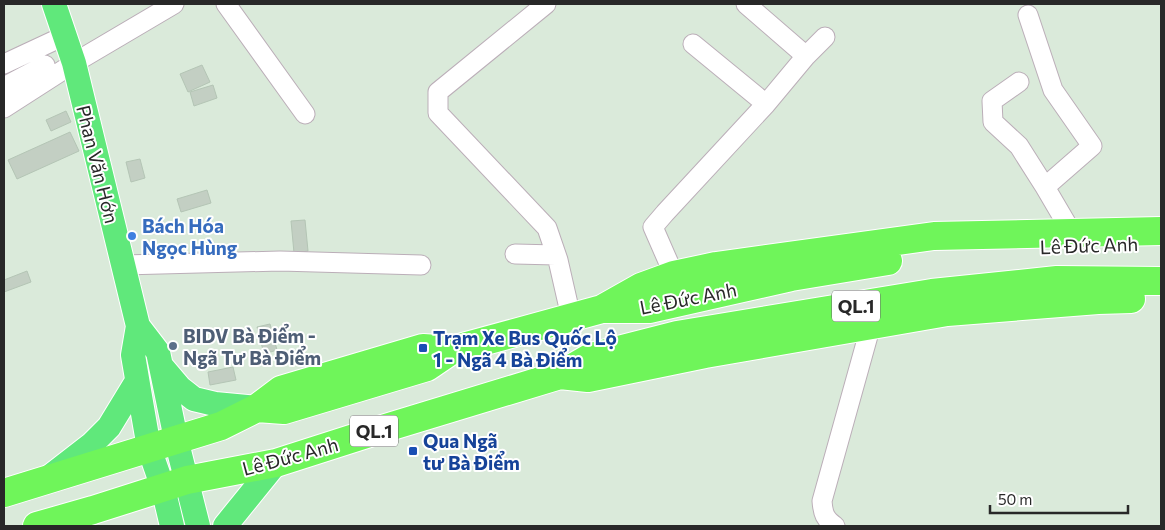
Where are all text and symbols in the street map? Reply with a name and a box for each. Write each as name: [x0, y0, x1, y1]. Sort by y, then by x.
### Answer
street label: Phan Văn Hớn: [72, 103, 124, 225]
place label: Bách Hóa Ngọc Hùng: [142, 214, 238, 260]
marker: Bách Hóa Ngọc Hùng: [126, 230, 138, 242]
street label: Lê Đức Anh: [1039, 232, 1139, 258]
street label: Lê Đức Anh: [637, 277, 739, 319]
road number: QL.1: [832, 290, 880, 322]
place label: BIDV Bà Điểm - Ngã Tư Bà Điểm: [183, 323, 321, 369]
place label: Trạm Xe Bus Quốc Lộ 1 - Ngã 4 Bà Điểm: [433, 326, 617, 371]
marker: BIDV Bà Điểm - Ngã Tư Bà Điểm: [167, 340, 179, 352]
marker: Trạm Xe Bus Quốc Lộ 1 - Ngã 4 Bà Điểm: [417, 342, 429, 354]
road number: QL.1: [350, 416, 398, 446]
place label: Qua Ngã tư Bà Điểm: [423, 429, 520, 474]
street label: Lê Đức Anh: [239, 432, 341, 480]
marker: Qua Ngã tư Bà Điểm: [407, 445, 419, 457]
scale bar: [990, 482, 1128, 514]
text: 50 m: [998, 490, 1032, 508]

